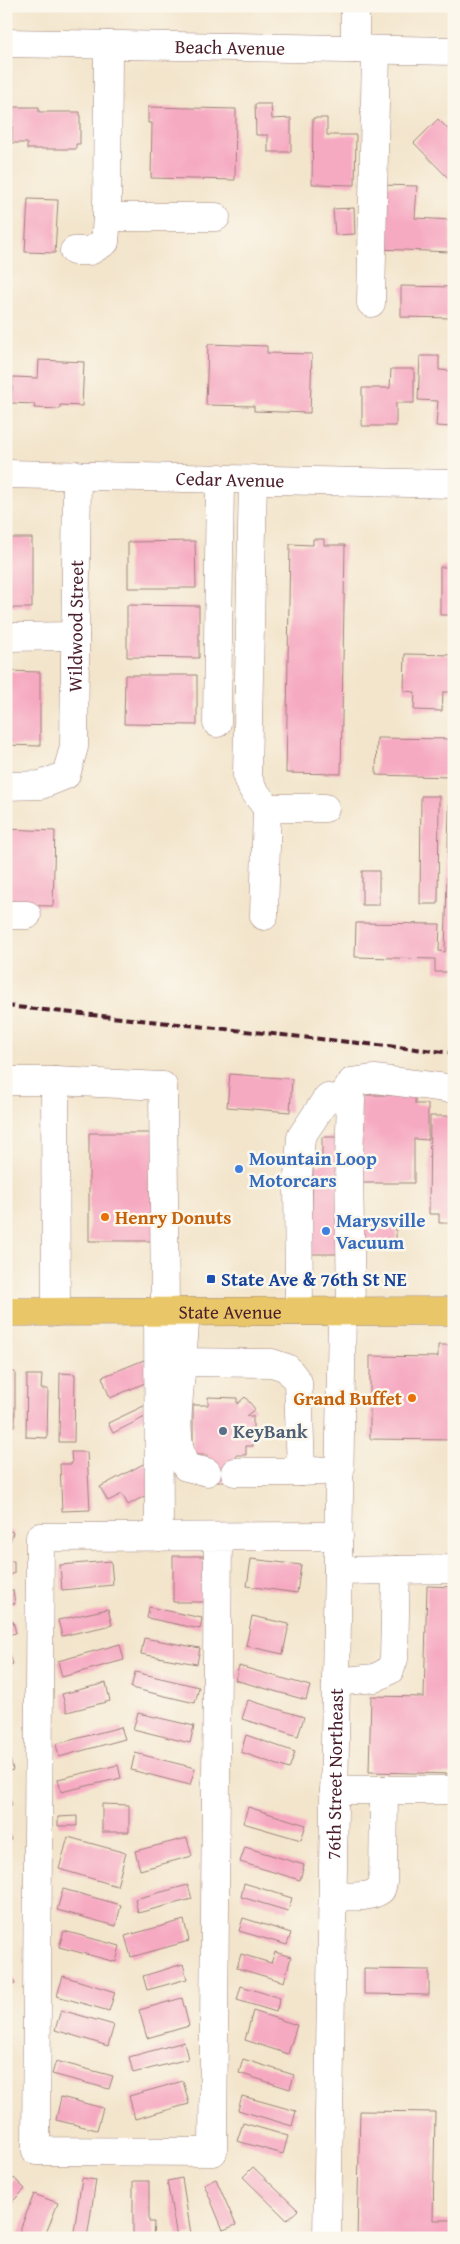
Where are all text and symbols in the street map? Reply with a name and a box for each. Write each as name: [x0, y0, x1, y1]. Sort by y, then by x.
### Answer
street label: Beach Avenue: [175, 32, 285, 62]
street label: Cedar Avenue: [175, 464, 285, 494]
street label: Wildwood Street: [61, 560, 90, 692]
place label: Mountain Loop Motorcars: [249, 1144, 377, 1194]
marker: Mountain Loop Motorcars: [233, 1163, 245, 1175]
place label: Henry Donuts: [115, 1203, 231, 1231]
place label: Marysville Vacuum: [336, 1206, 425, 1256]
marker: Henry Donuts: [99, 1211, 111, 1223]
marker: Marysville Vacuum: [320, 1225, 332, 1237]
place label: State Ave & 76th St NE: [221, 1265, 407, 1293]
marker: State Ave & 76th St NE: [205, 1273, 217, 1285]
street label: State Avenue: [178, 1297, 282, 1326]
place label: Grand Buffet: [293, 1384, 403, 1412]
marker: Grand Buffet: [406, 1392, 418, 1404]
place label: KeyBank: [233, 1417, 308, 1445]
marker: KeyBank: [217, 1425, 229, 1437]
street label: 76th Street Northeast: [319, 1688, 350, 1860]

